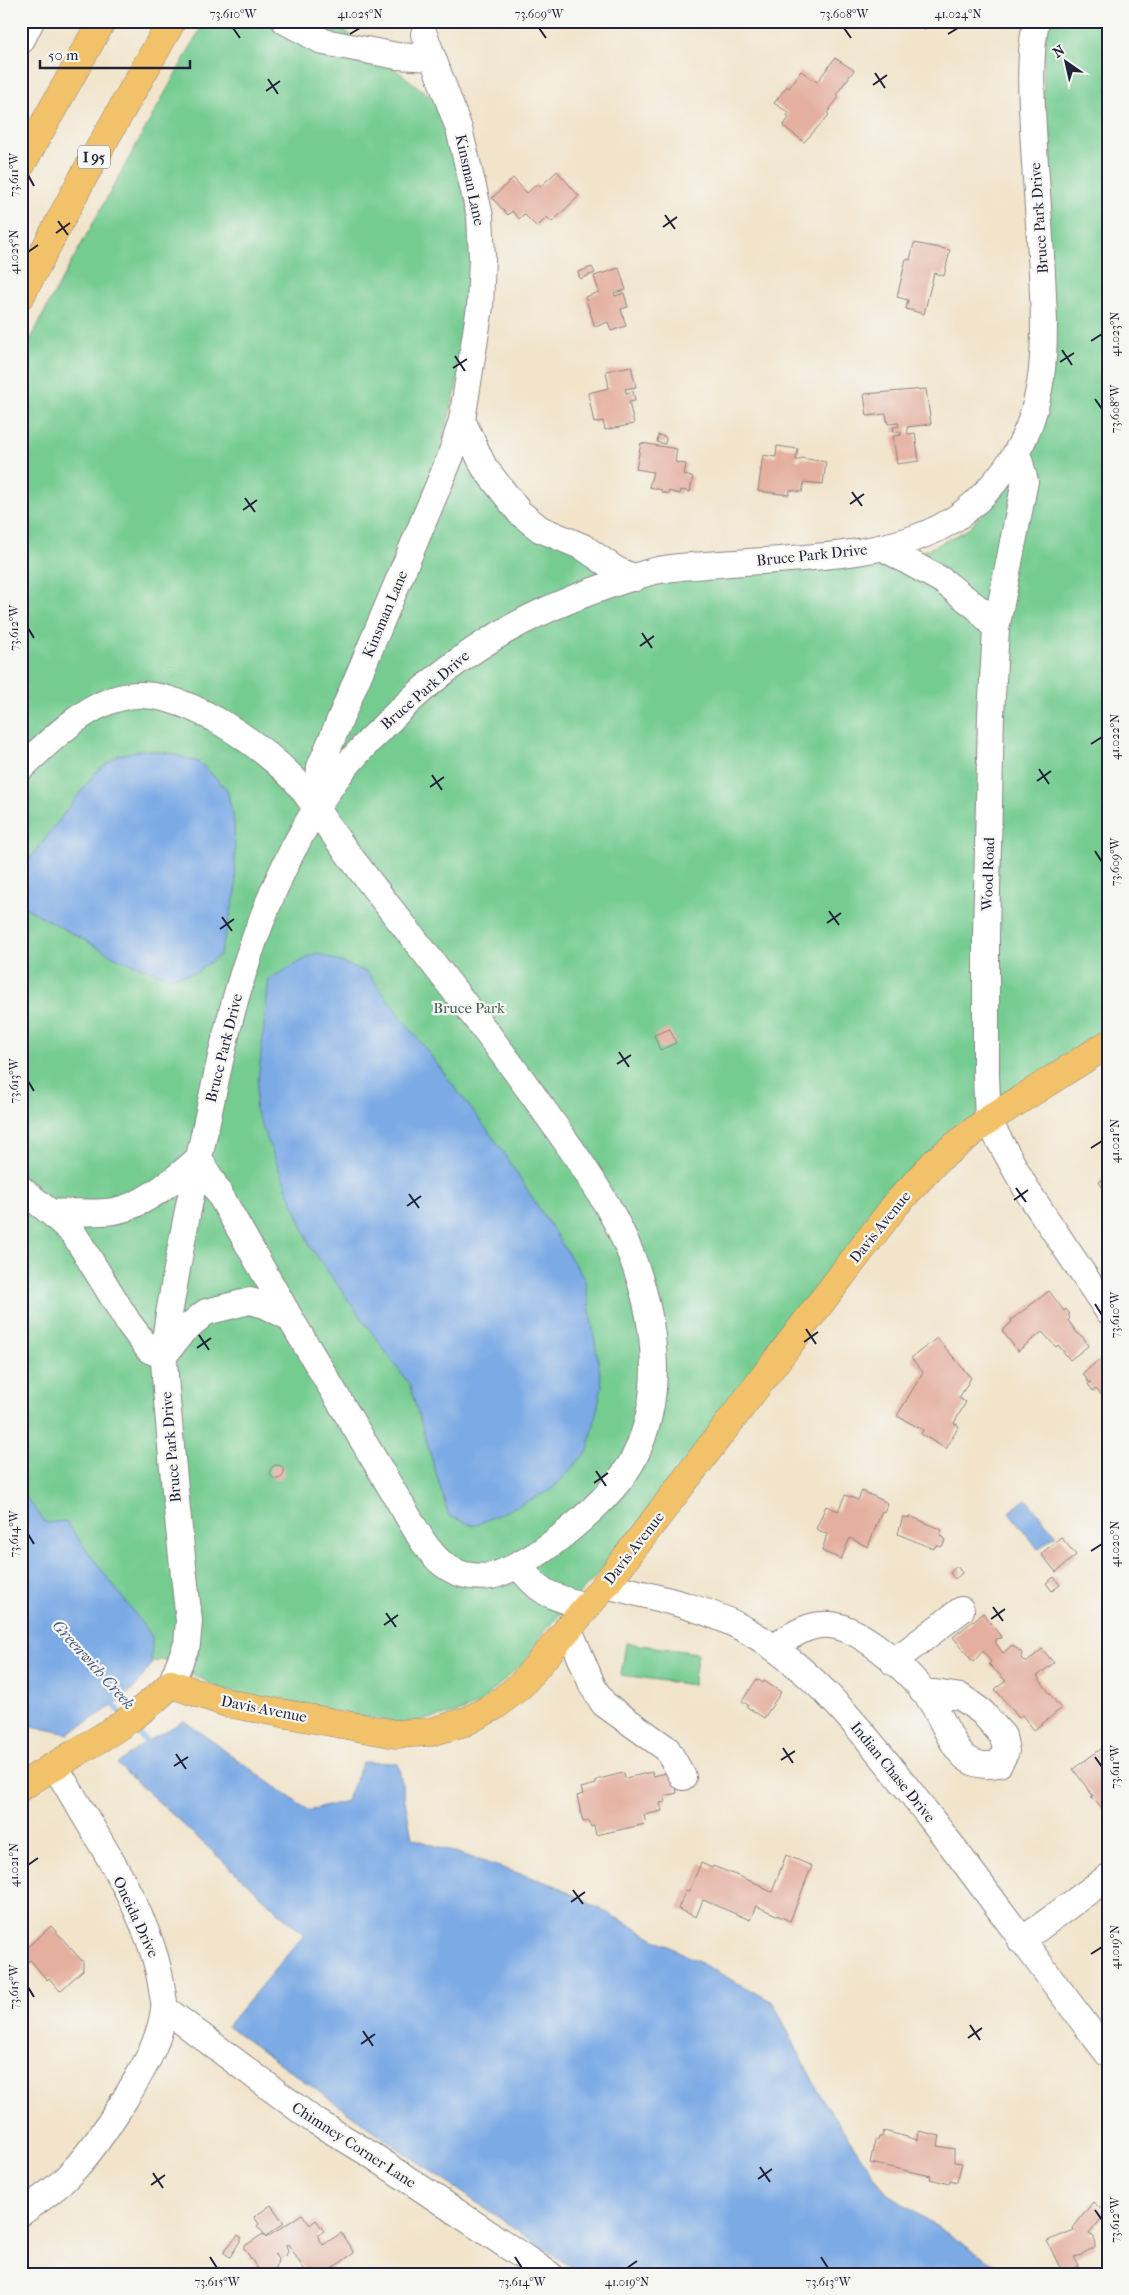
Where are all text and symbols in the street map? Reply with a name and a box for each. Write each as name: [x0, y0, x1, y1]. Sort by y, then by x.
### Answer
text: 73.610°W: [210, 7, 257, 21]
text: 41.025°N: [337, 7, 383, 21]
text: 73.609°W: [515, 7, 565, 21]
text: 73.608°W: [820, 7, 869, 21]
text: 41.024°N: [934, 7, 982, 21]
scale bar: [40, 38, 190, 70]
north arrow: [1042, 38, 1092, 88]
text: N: [1050, 41, 1068, 62]
text: 50 m: [48, 46, 79, 64]
street label: Kinsman Lane: [452, 133, 489, 228]
road number: I 95: [78, 146, 110, 168]
text: 73.611°W: [7, 152, 21, 197]
street label: Bruce Park Drive: [1026, 161, 1052, 274]
text: 41.025°N: [7, 229, 21, 275]
text: 41.023°N: [1108, 312, 1122, 356]
text: 73.608°W: [1108, 384, 1122, 433]
street label: Bruce Park Drive: [756, 540, 869, 570]
street label: Kinsman Lane: [359, 567, 412, 660]
text: 73.612°W: [7, 604, 21, 651]
street label: Bruce Park Drive: [377, 646, 473, 733]
text: 41.022°N: [1108, 714, 1122, 760]
street label: Wood Road: [978, 836, 998, 912]
text: 73.609°W: [1108, 836, 1122, 886]
street label: Bruce Park Drive: [202, 991, 246, 1104]
park label: Bruce Park: [433, 999, 505, 1017]
text: 73.613°W: [7, 1057, 21, 1103]
text: 41.021°N: [1108, 1119, 1122, 1163]
street label: Davis Avenue: [846, 1187, 915, 1267]
text: 73.610°W: [1108, 1291, 1122, 1338]
street label: Bruce Park Drive: [157, 1390, 185, 1503]
street label: Davis Avenue: [600, 1508, 668, 1588]
text: 73.614°W: [7, 1509, 21, 1557]
text: 41.020°N: [1108, 1521, 1122, 1567]
water label: Greenwich Creek: [48, 1616, 139, 1713]
street label: Davis Avenue: [219, 1692, 309, 1726]
street label: Indian Chase Drive: [847, 1718, 939, 1826]
text: 73.611°W: [1108, 1744, 1122, 1789]
text: 41.021°N: [7, 1843, 21, 1887]
street label: Oneida Drive: [109, 1874, 163, 1961]
text: 41.019°N: [1108, 1925, 1122, 1969]
text: 73.615°W: [7, 1963, 21, 2010]
street label: Chimney Corner Lane: [289, 2098, 420, 2192]
text: 73.612°W: [1108, 2196, 1122, 2243]
text: 73.615°W: [194, 2275, 241, 2289]
text: 73.614°W: [499, 2275, 547, 2289]
text: 41.019°N: [605, 2275, 649, 2289]
text: 73.613°W: [806, 2275, 852, 2289]

